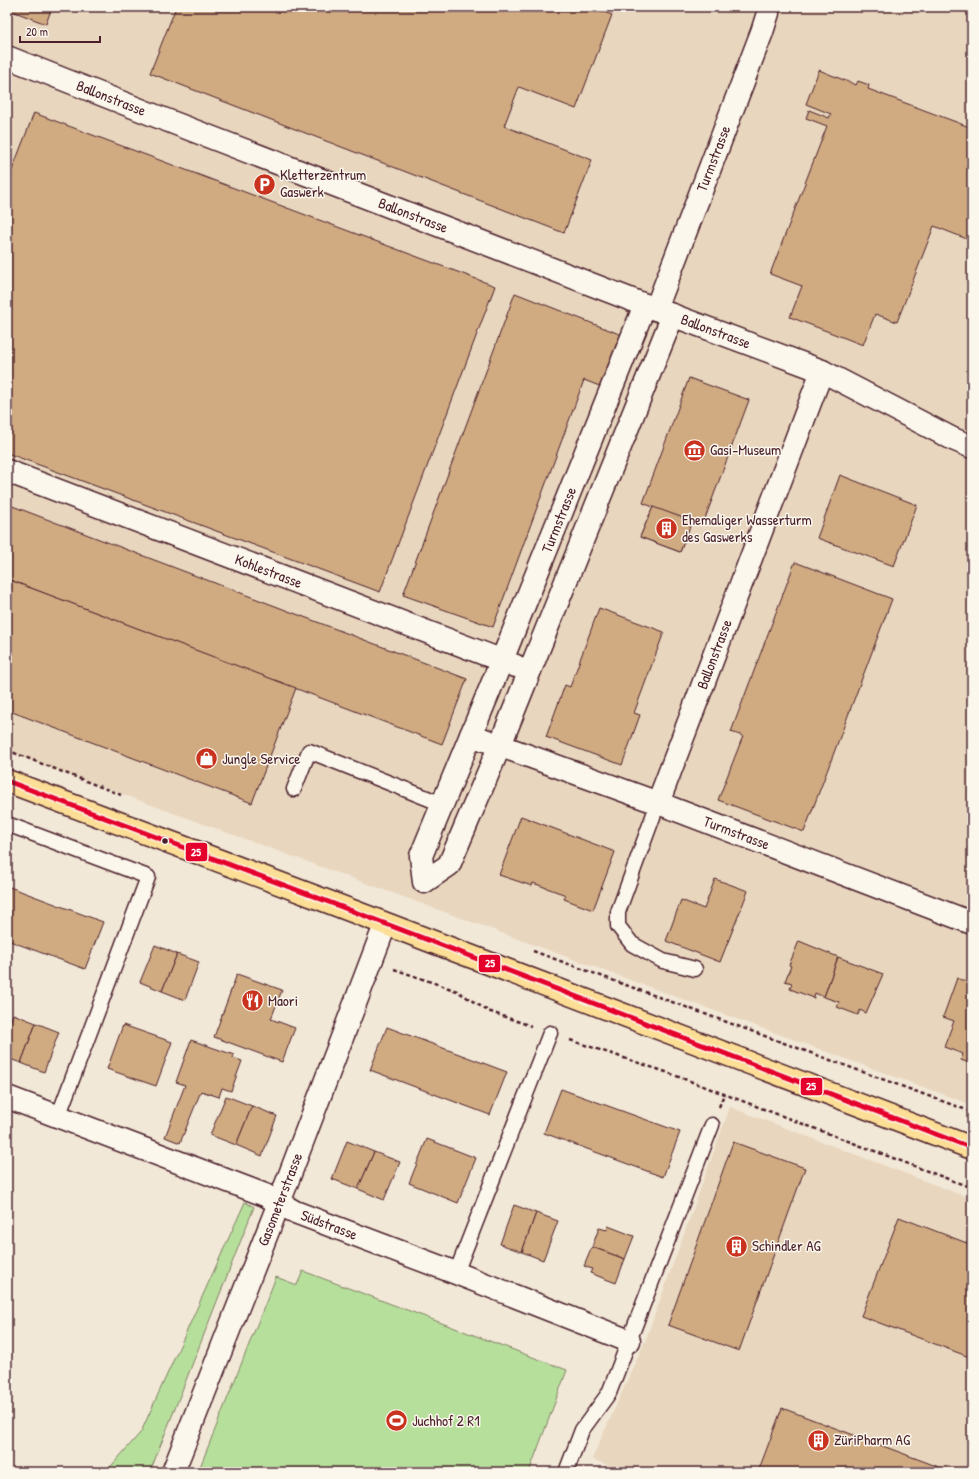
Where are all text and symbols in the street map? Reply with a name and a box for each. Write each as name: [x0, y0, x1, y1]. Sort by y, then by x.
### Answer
scale bar: [20, 18, 100, 44]
text: 20 m: [26, 23, 48, 40]
street label: Ballonstrasse: [74, 75, 149, 121]
street label: Turmstrasse: [691, 122, 735, 195]
place label: Kletterzentrum Gaswerk: [280, 164, 366, 202]
parking icon: Kletterzentrum Gaswerk: [251, 171, 277, 197]
street label: Ballonstrasse: [376, 192, 451, 238]
street label: Ballonstrasse: [678, 308, 754, 353]
museum icon: Gasi-Museum: [681, 437, 707, 463]
place label: Gasi-Museum: [710, 439, 781, 460]
street label: Turmstrasse: [536, 484, 581, 556]
place label: Ehemaliger Wasserturm des Gaswerks: [682, 509, 812, 547]
building icon: Ehemaliger Wasserturm des Gaswerks: [653, 516, 679, 542]
street label: Kohlestrasse: [232, 548, 305, 593]
street label: Ballonstrasse: [691, 616, 737, 692]
shop icon: Jungle Service: [194, 746, 220, 772]
place label: Jungle Service: [222, 748, 300, 769]
street label: Turmstrasse: [701, 810, 773, 855]
unlabelled marker: [160, 836, 170, 846]
line badge: 25: [185, 842, 208, 862]
text: 25: [191, 845, 201, 859]
line badge: 25: [478, 954, 501, 973]
text: 25: [485, 956, 495, 970]
restaurant icon: Maori: [240, 988, 266, 1014]
place label: Maori: [268, 990, 298, 1011]
line badge: 25: [800, 1077, 823, 1096]
text: 25: [806, 1079, 816, 1093]
street label: Gasometerstrasse: [252, 1150, 307, 1249]
street label: Südstrasse: [298, 1204, 361, 1245]
building icon: Schindler AG: [723, 1233, 749, 1259]
place label: Schindler AG: [752, 1235, 822, 1256]
sports icon: Juchhof 2 R1: [384, 1408, 410, 1434]
place label: Juchhof 2 R1: [412, 1410, 480, 1431]
building icon: ZüriPharm AG: [806, 1427, 832, 1453]
place label: ZüriPharm AG: [834, 1429, 911, 1450]

